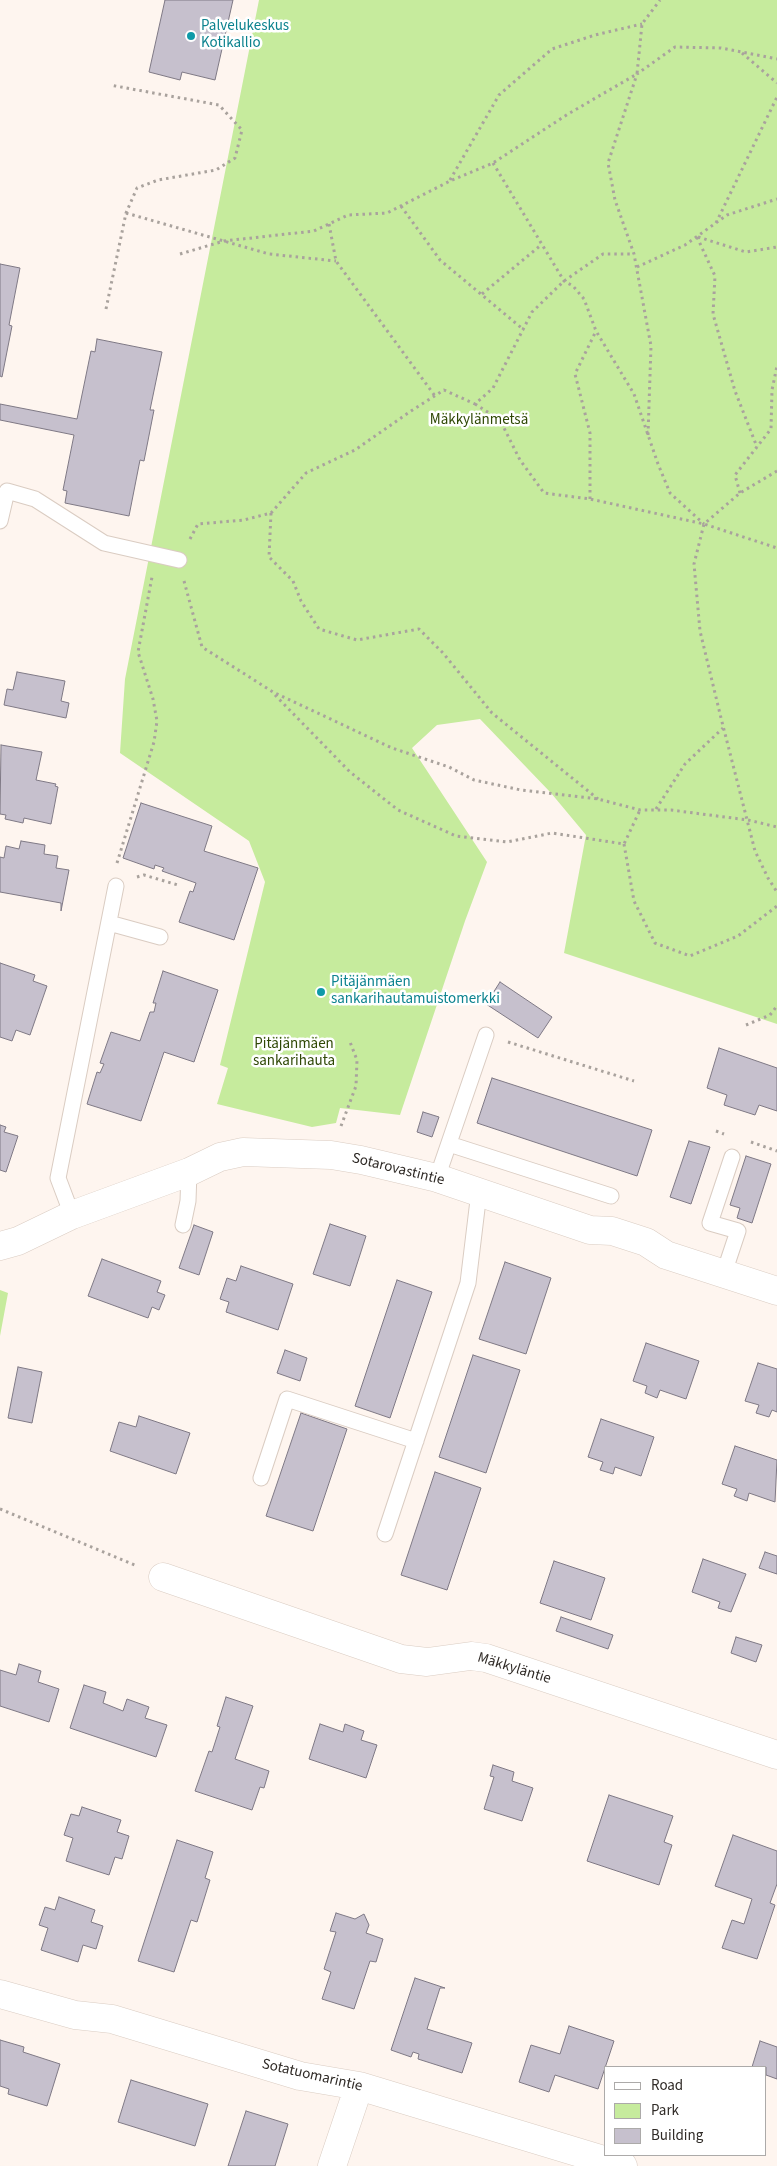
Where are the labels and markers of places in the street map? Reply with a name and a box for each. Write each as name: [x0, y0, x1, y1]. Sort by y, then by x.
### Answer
place label: Palvelukeskus Kotikallio: [201, 18, 289, 53]
marker: Palvelukeskus Kotikallio: [185, 30, 197, 42]
place label: Pitäjänmäen sankarihautamuistomerkki: [331, 974, 500, 1009]
marker: Pitäjänmäen sankarihautamuistomerkki: [315, 986, 327, 998]

